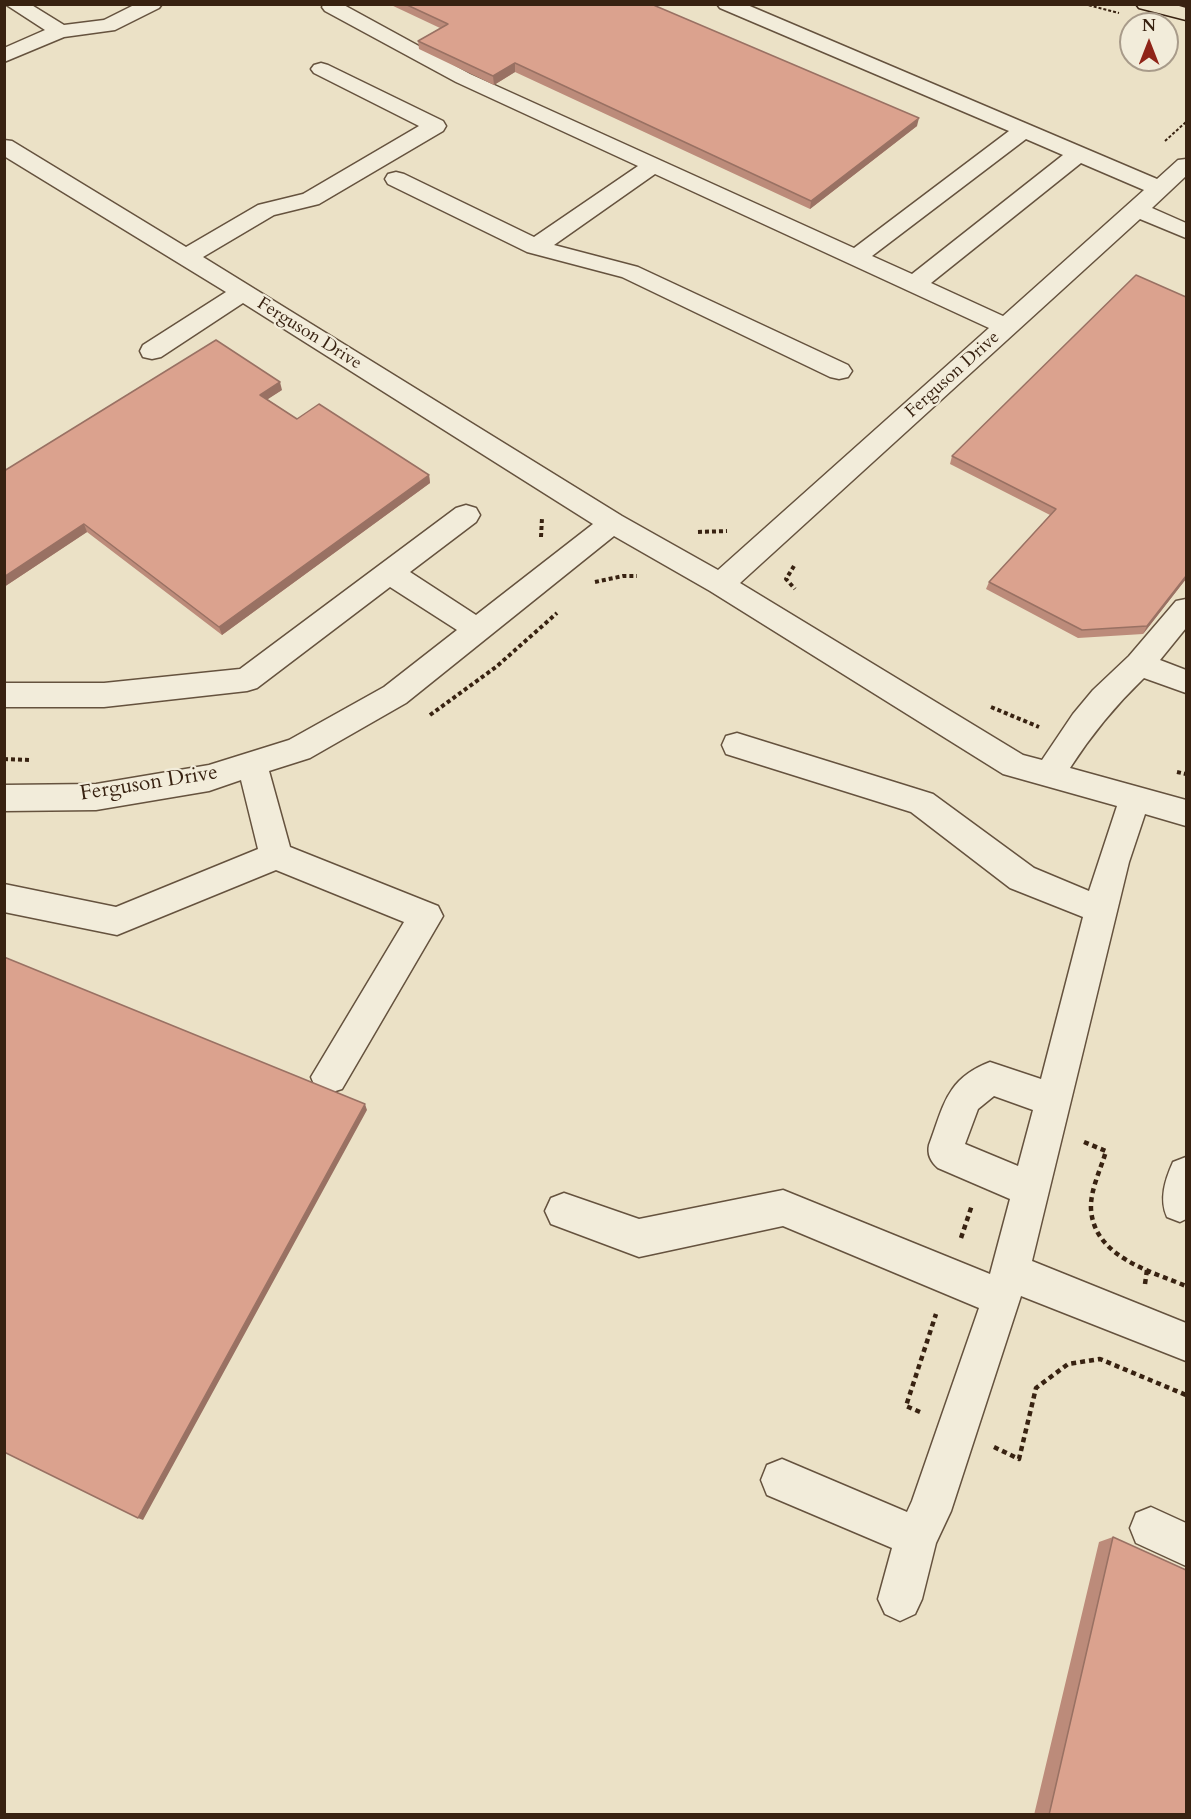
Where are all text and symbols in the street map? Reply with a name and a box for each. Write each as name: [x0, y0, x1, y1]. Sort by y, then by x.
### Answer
north arrow: [1119, 12, 1179, 72]
text: N: [1142, 15, 1156, 37]
street label: Ferguson Drive: [253, 293, 365, 375]
street label: Ferguson Drive: [901, 327, 1005, 423]
street label: Ferguson Drive: [78, 761, 220, 807]

